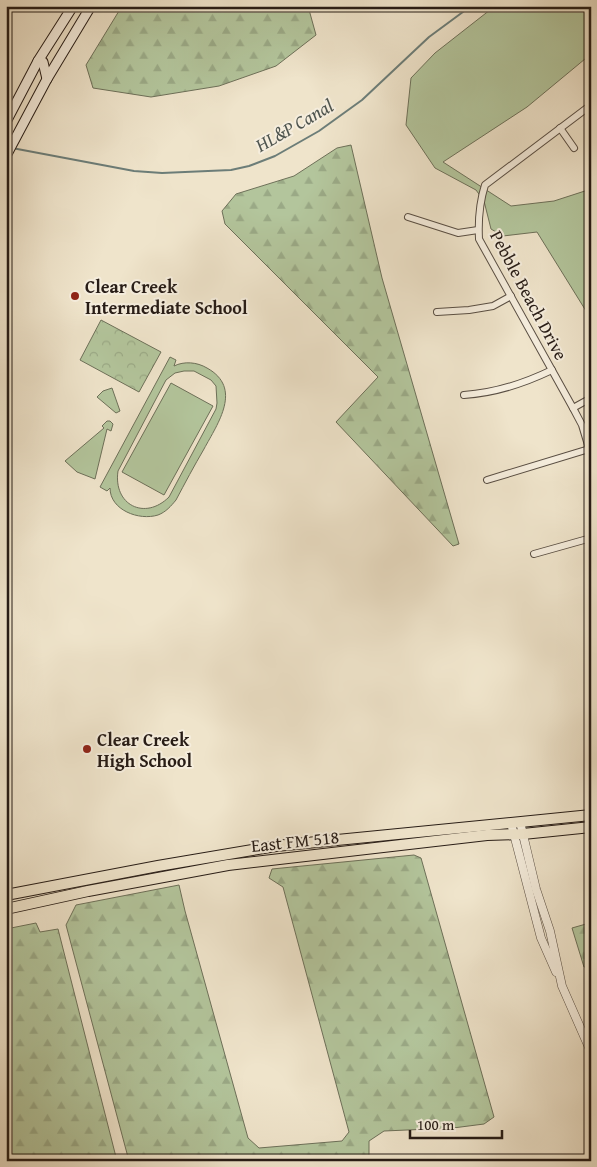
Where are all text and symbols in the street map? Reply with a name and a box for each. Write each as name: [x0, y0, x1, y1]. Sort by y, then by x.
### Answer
water label: HL&P Canal: [249, 91, 339, 159]
street label: Pebble Beach Drive: [483, 225, 575, 365]
place label: Clear Creek Intermediate School: [85, 273, 248, 321]
marker: Clear Creek Intermediate School: [69, 290, 81, 302]
place label: Clear Creek High School: [97, 726, 192, 774]
marker: Clear Creek High School: [81, 743, 93, 755]
street label: East FM 518: [250, 823, 340, 859]
scale bar: [410, 1107, 502, 1139]
text: 100 m: [417, 1114, 455, 1135]

